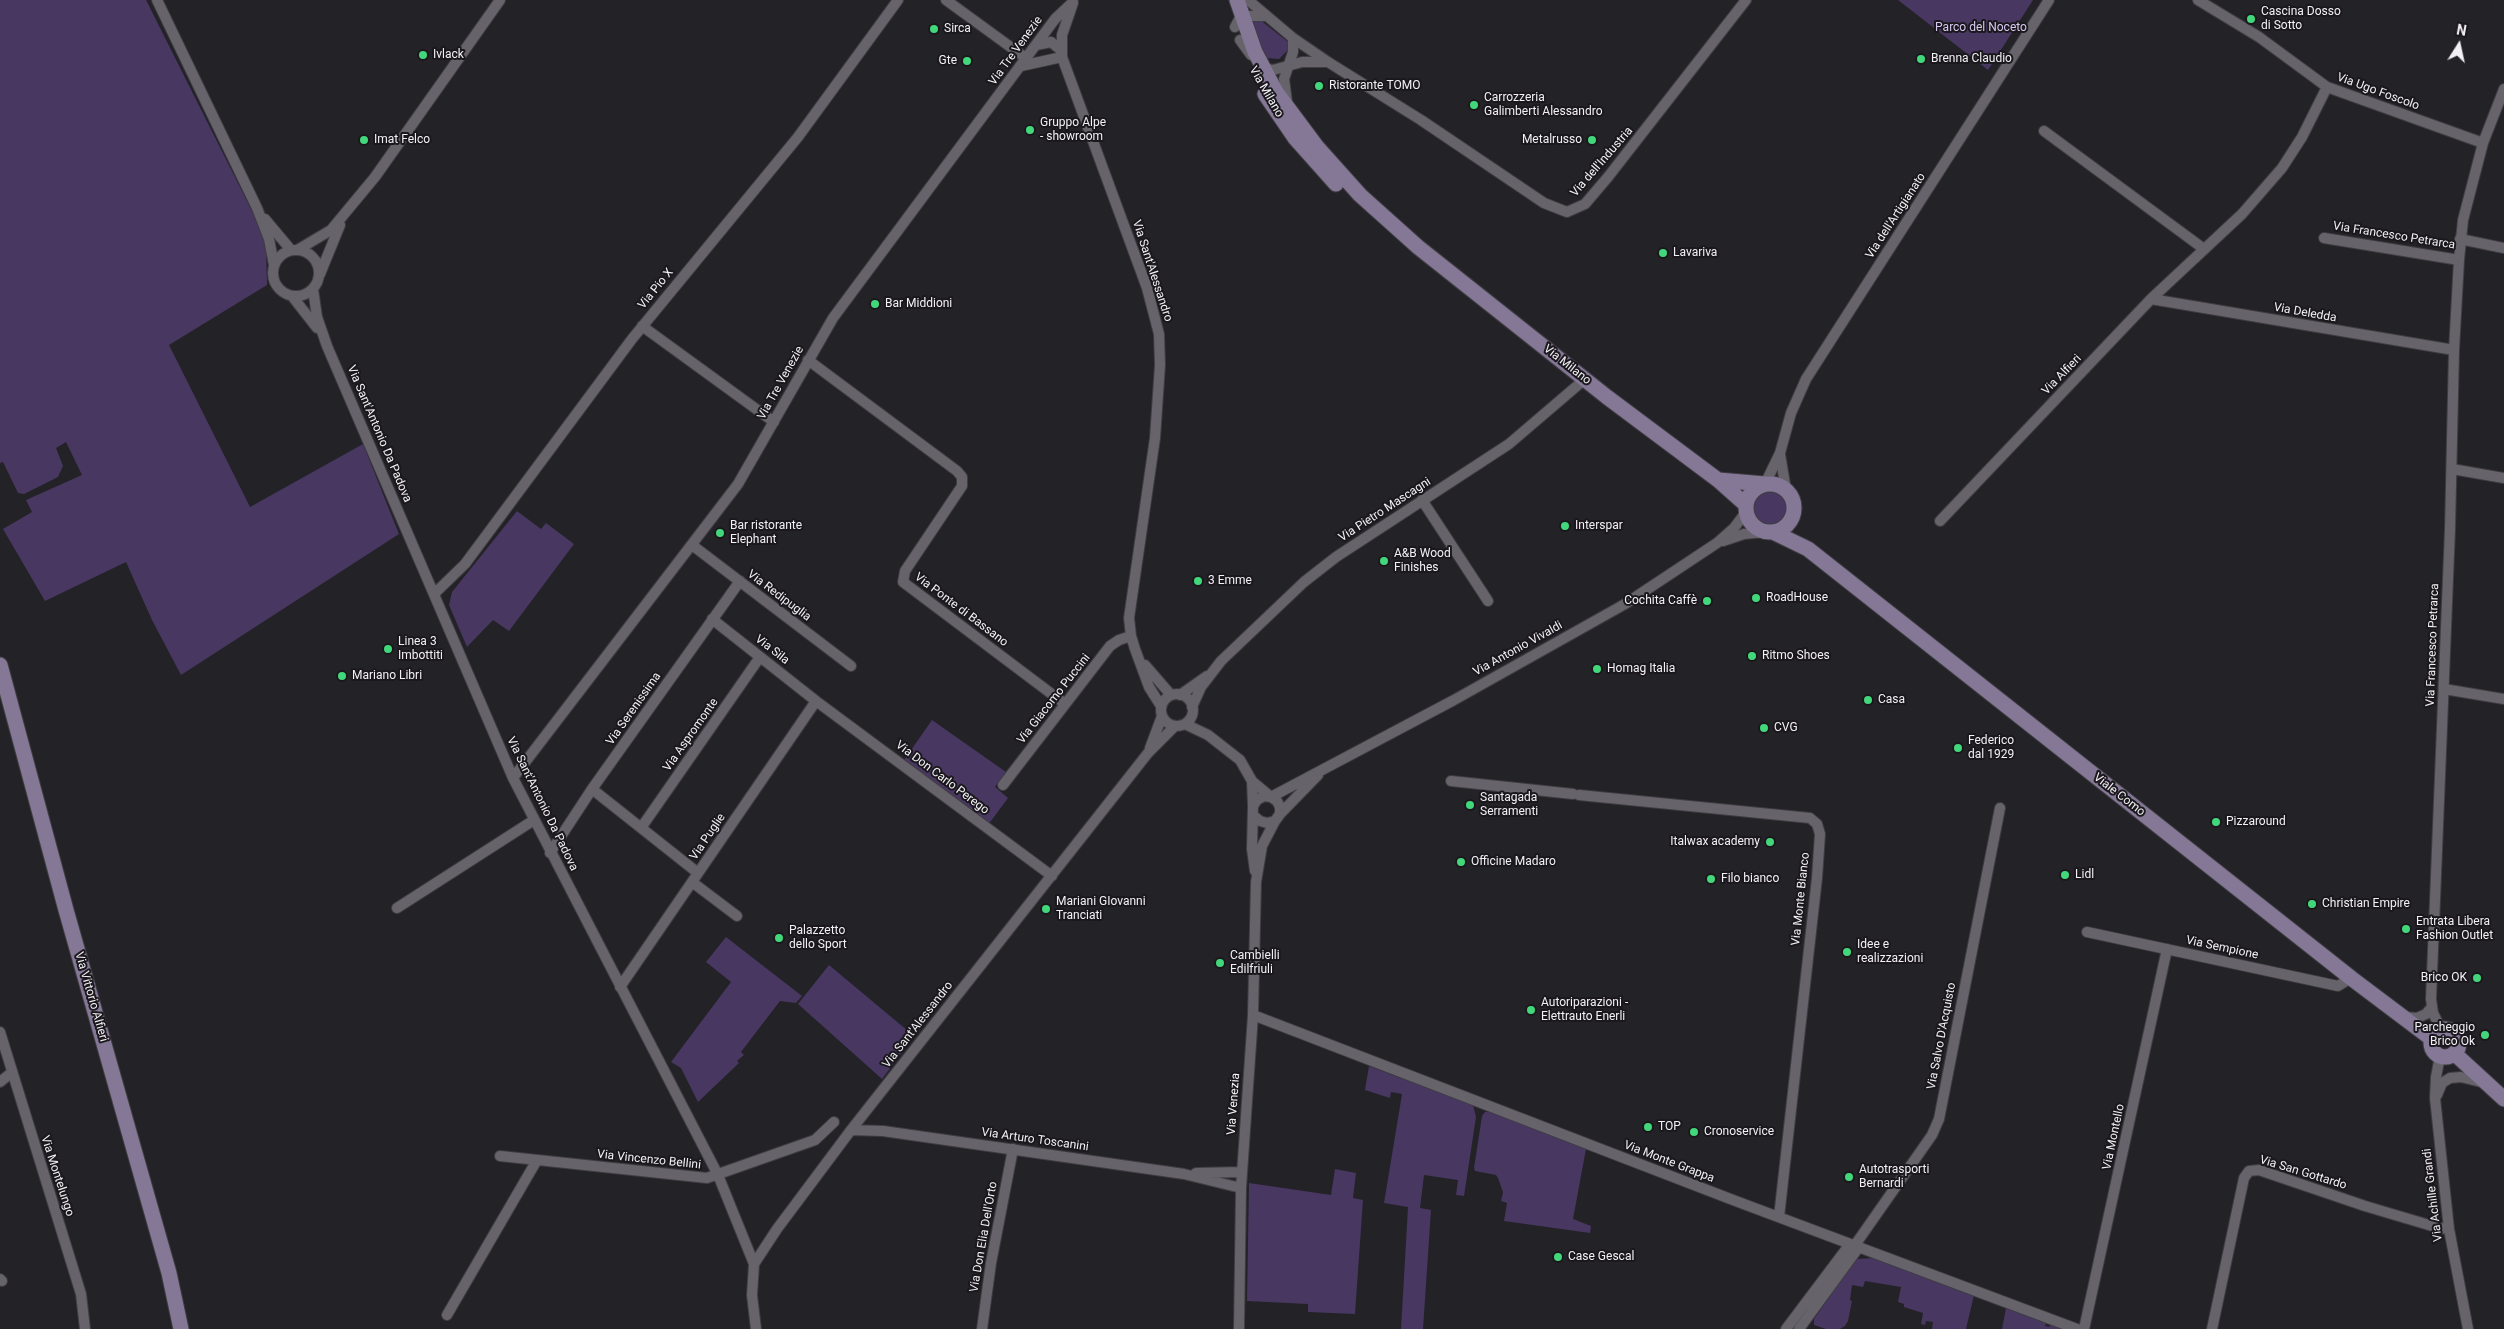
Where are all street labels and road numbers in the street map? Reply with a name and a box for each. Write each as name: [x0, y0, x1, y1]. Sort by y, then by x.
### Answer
street label: Via Tre Venezie: [986, 14, 1046, 88]
street label: Via Milano: [1246, 64, 1286, 120]
street label: Via Ugo Foscolo: [2335, 70, 2421, 114]
street label: Via dell'Industria: [1568, 124, 1636, 200]
street label: Via dell'Artigianato: [1863, 170, 1929, 262]
street label: Via Sant'Alessandro: [1129, 218, 1175, 324]
street label: Via Francesco Petrarca: [2332, 219, 2456, 253]
street label: Via Pio X: [635, 266, 677, 312]
street label: Via Deledda: [2272, 300, 2338, 326]
street label: Via Milano: [1540, 342, 1594, 388]
street label: Via Tre Venezie: [755, 344, 807, 422]
street label: Via Alfieri: [2039, 352, 2085, 398]
street label: Via Sant'Antonio Da Padova: [344, 363, 414, 505]
street label: Via Pietro Mascagni: [1336, 475, 1434, 545]
street label: Via Redipuglia: [744, 567, 814, 625]
street label: Via Ponte di Bassano: [911, 570, 1011, 650]
street label: Via Francesco Petrarca: [2424, 583, 2442, 707]
street label: Via Antonio Vivaldi: [1471, 618, 1565, 680]
street label: Via Sila: [752, 632, 792, 668]
street label: Via Giacomo Puccini: [1014, 651, 1094, 747]
street label: Via Serenissima: [604, 670, 664, 748]
street label: Via Aspromonte: [660, 696, 722, 774]
street label: Via Sant'Antonio Da Padova: [503, 735, 581, 873]
street label: Via Don Carlo Perego: [892, 738, 992, 818]
street label: Viale Como: [2090, 770, 2148, 820]
street label: Via Puglie: [687, 811, 729, 863]
street label: Via Monte Bianco: [1789, 852, 1813, 946]
street label: Via Sempione: [2185, 933, 2259, 963]
street label: Via Vittorio Alfieri: [71, 950, 111, 1044]
street label: Via Sant'Alessandro: [880, 979, 956, 1071]
street label: Via Salvo D'Acquisto: [1925, 981, 1959, 1091]
street label: Via Venezia: [1225, 1072, 1243, 1136]
street label: Via Montello: [2100, 1103, 2128, 1171]
street label: Via Arturo Toscanini: [980, 1125, 1090, 1155]
street label: Via Montelungo: [37, 1134, 77, 1218]
street label: Via Monte Grappa: [1622, 1138, 1716, 1186]
street label: Via Vincenzo Bellini: [596, 1147, 702, 1173]
street label: Via Achille Grandi: [2420, 1148, 2446, 1242]
street label: Via San Gottardo: [2258, 1153, 2348, 1193]
street label: Via Don Elia Dell'Orto: [967, 1181, 1001, 1293]

